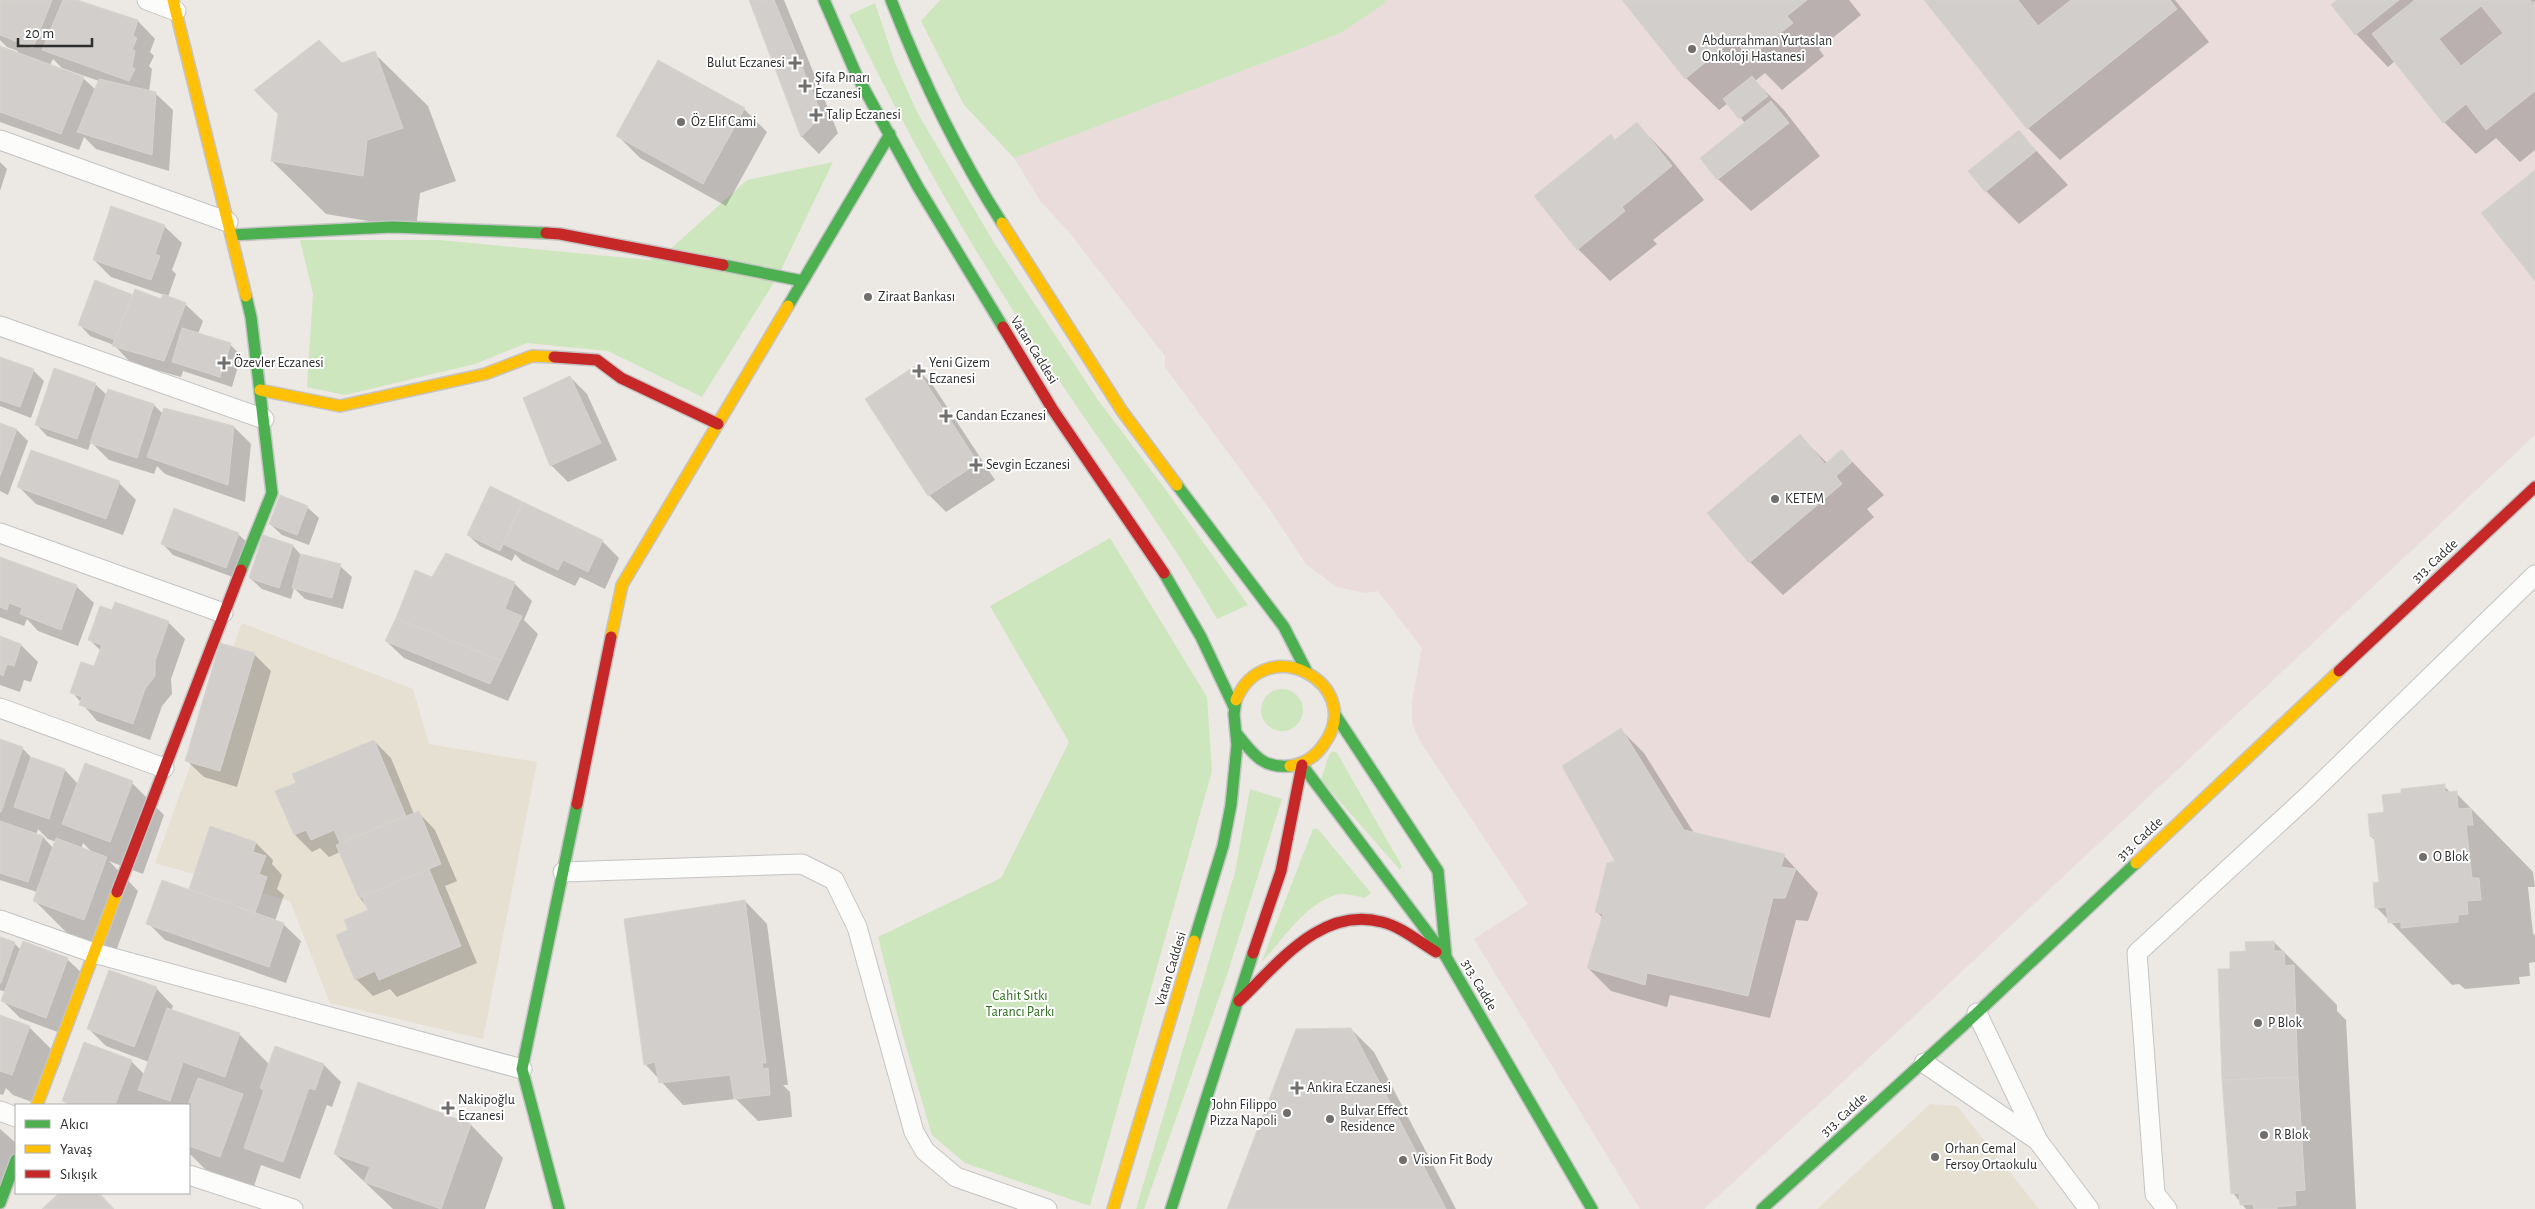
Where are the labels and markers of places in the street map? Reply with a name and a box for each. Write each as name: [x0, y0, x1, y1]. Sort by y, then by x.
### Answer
place label: Abdurrahman Yurtaslan Onkoloji Hastanesi: [1702, 34, 1832, 64]
marker: Abdurrahman Yurtaslan Onkoloji Hastanesi: [1686, 43, 1698, 55]
place label: Bulut Eczanesi: [707, 56, 785, 70]
marker: Bulut Eczanesi: [789, 57, 801, 69]
place label: Şifa Pınarı Eczanesi: [815, 71, 870, 101]
marker: Şifa Pınarı Eczanesi: [799, 80, 811, 92]
place label: Talip Eczanesi: [826, 108, 901, 122]
marker: Talip Eczanesi: [810, 109, 822, 121]
place label: Öz Elif Cami: [691, 112, 756, 129]
marker: Öz Elif Cami: [675, 116, 687, 128]
place label: Ziraat Bankası: [878, 290, 955, 304]
marker: Ziraat Bankası: [862, 291, 874, 303]
place label: Özevler Eczanesi: [234, 353, 324, 370]
place label: Yeni Gizem Eczanesi: [929, 356, 990, 386]
marker: Özevler Eczanesi: [218, 357, 230, 369]
marker: Yeni Gizem Eczanesi: [913, 365, 925, 377]
place label: Candan Eczanesi: [956, 409, 1046, 423]
marker: Candan Eczanesi: [940, 410, 952, 422]
place label: Sevgin Eczanesi: [986, 458, 1070, 472]
marker: Sevgin Eczanesi: [970, 459, 982, 471]
place label: KETEM: [1785, 492, 1824, 506]
marker: KETEM: [1769, 493, 1781, 505]
place label: O Blok: [2433, 850, 2469, 864]
marker: O Blok: [2417, 851, 2429, 863]
place label: P Blok: [2268, 1016, 2302, 1030]
marker: P Blok: [2252, 1017, 2264, 1029]
place label: Ankira Eczanesi: [1307, 1081, 1391, 1095]
marker: Ankira Eczanesi: [1291, 1082, 1303, 1094]
place label: Nakipoğlu Eczanesi: [458, 1093, 515, 1123]
place label: John Filippo Pizza Napoli: [1209, 1098, 1277, 1128]
marker: Nakipoğlu Eczanesi: [442, 1102, 454, 1114]
place label: Bulvar Effect Residence: [1340, 1104, 1408, 1134]
marker: John Filippo Pizza Napoli: [1281, 1107, 1293, 1119]
marker: Bulvar Effect Residence: [1324, 1113, 1336, 1125]
place label: R Blok: [2274, 1128, 2309, 1142]
marker: R Blok: [2258, 1129, 2270, 1141]
place label: Orhan Cemal Fersoy Ortaokulu: [1945, 1142, 2037, 1172]
marker: Orhan Cemal Fersoy Ortaokulu: [1929, 1151, 1941, 1163]
place label: Vision Fit Body: [1413, 1153, 1493, 1167]
marker: Vision Fit Body: [1397, 1154, 1409, 1166]

